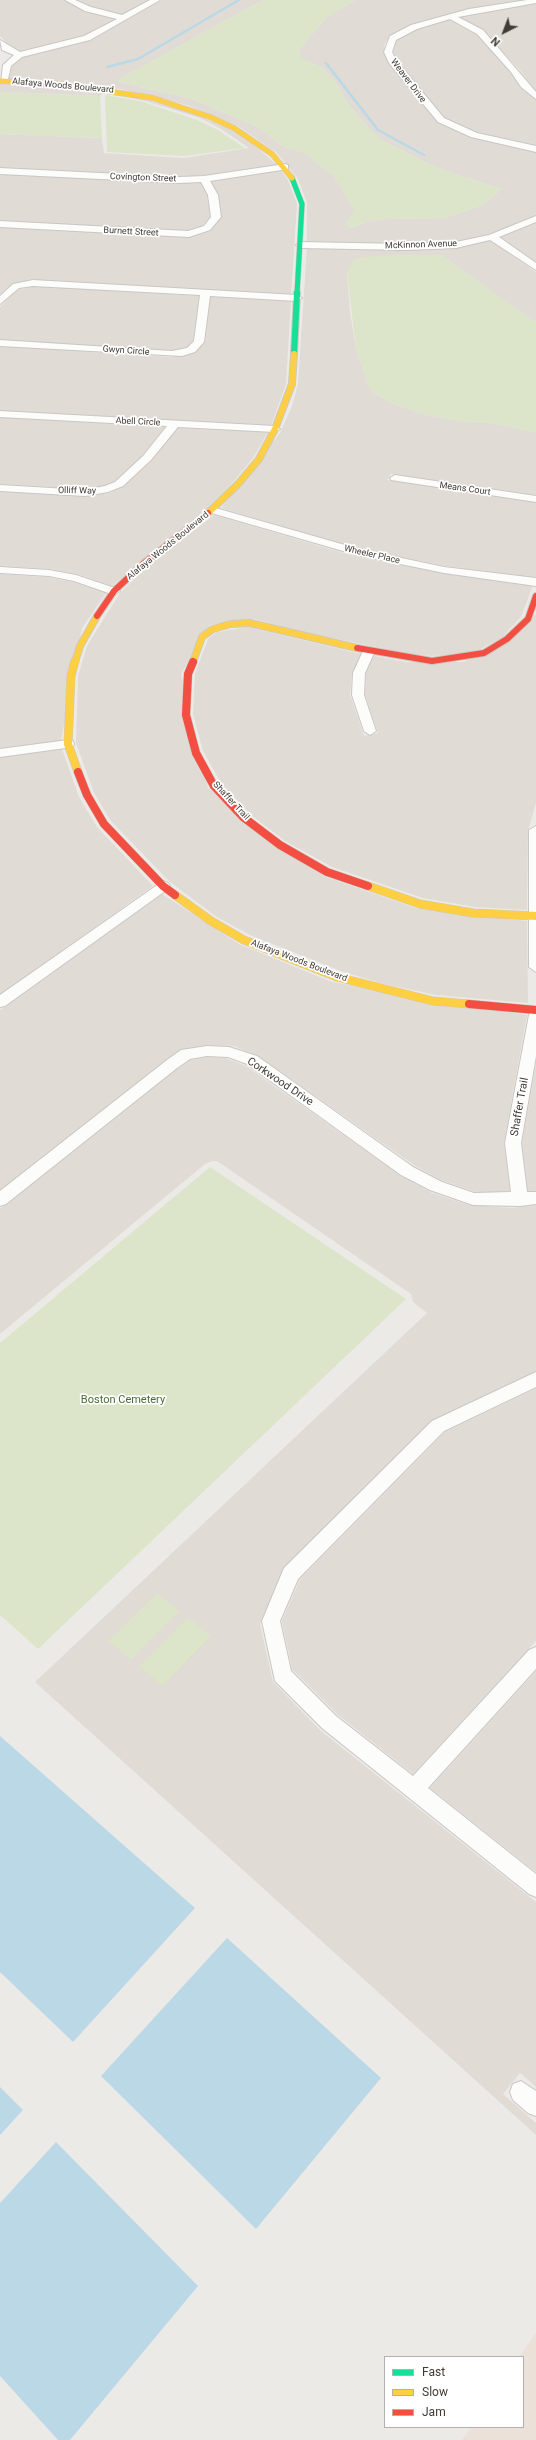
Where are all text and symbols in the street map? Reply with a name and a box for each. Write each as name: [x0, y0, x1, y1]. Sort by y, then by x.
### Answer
north arrow: [484, 12, 524, 52]
text: N: [488, 34, 503, 49]
street label: Weaver Drive: [388, 57, 428, 105]
street label: Alafaya Woods Boulevard: [12, 76, 114, 96]
street label: Covington Street: [110, 171, 176, 185]
street label: Burnett Street: [103, 225, 159, 239]
street label: McKinnon Avenue: [385, 238, 457, 252]
street label: Gwyn Circle: [102, 344, 150, 358]
street label: Abell Circle: [115, 415, 161, 429]
street label: Means Court: [439, 480, 491, 498]
street label: Olliff Way: [58, 485, 96, 497]
street label: Alafaya Woods Boulevard: [125, 510, 211, 582]
street label: Wheeler Place: [343, 543, 401, 567]
street label: Shaffer Trail: [210, 780, 252, 822]
street label: Alafaya Woods Boulevard: [249, 938, 349, 984]
street label: Corkwood Drive: [244, 1055, 316, 1109]
street label: Shaffer Trail: [508, 1077, 532, 1137]
park label: Boston Cemetery: [81, 1393, 165, 1407]
legend: [384, 2356, 524, 2428]
text: Fast: [422, 2365, 445, 2379]
text: Slow: [422, 2385, 448, 2399]
text: Jam: [422, 2405, 446, 2419]

